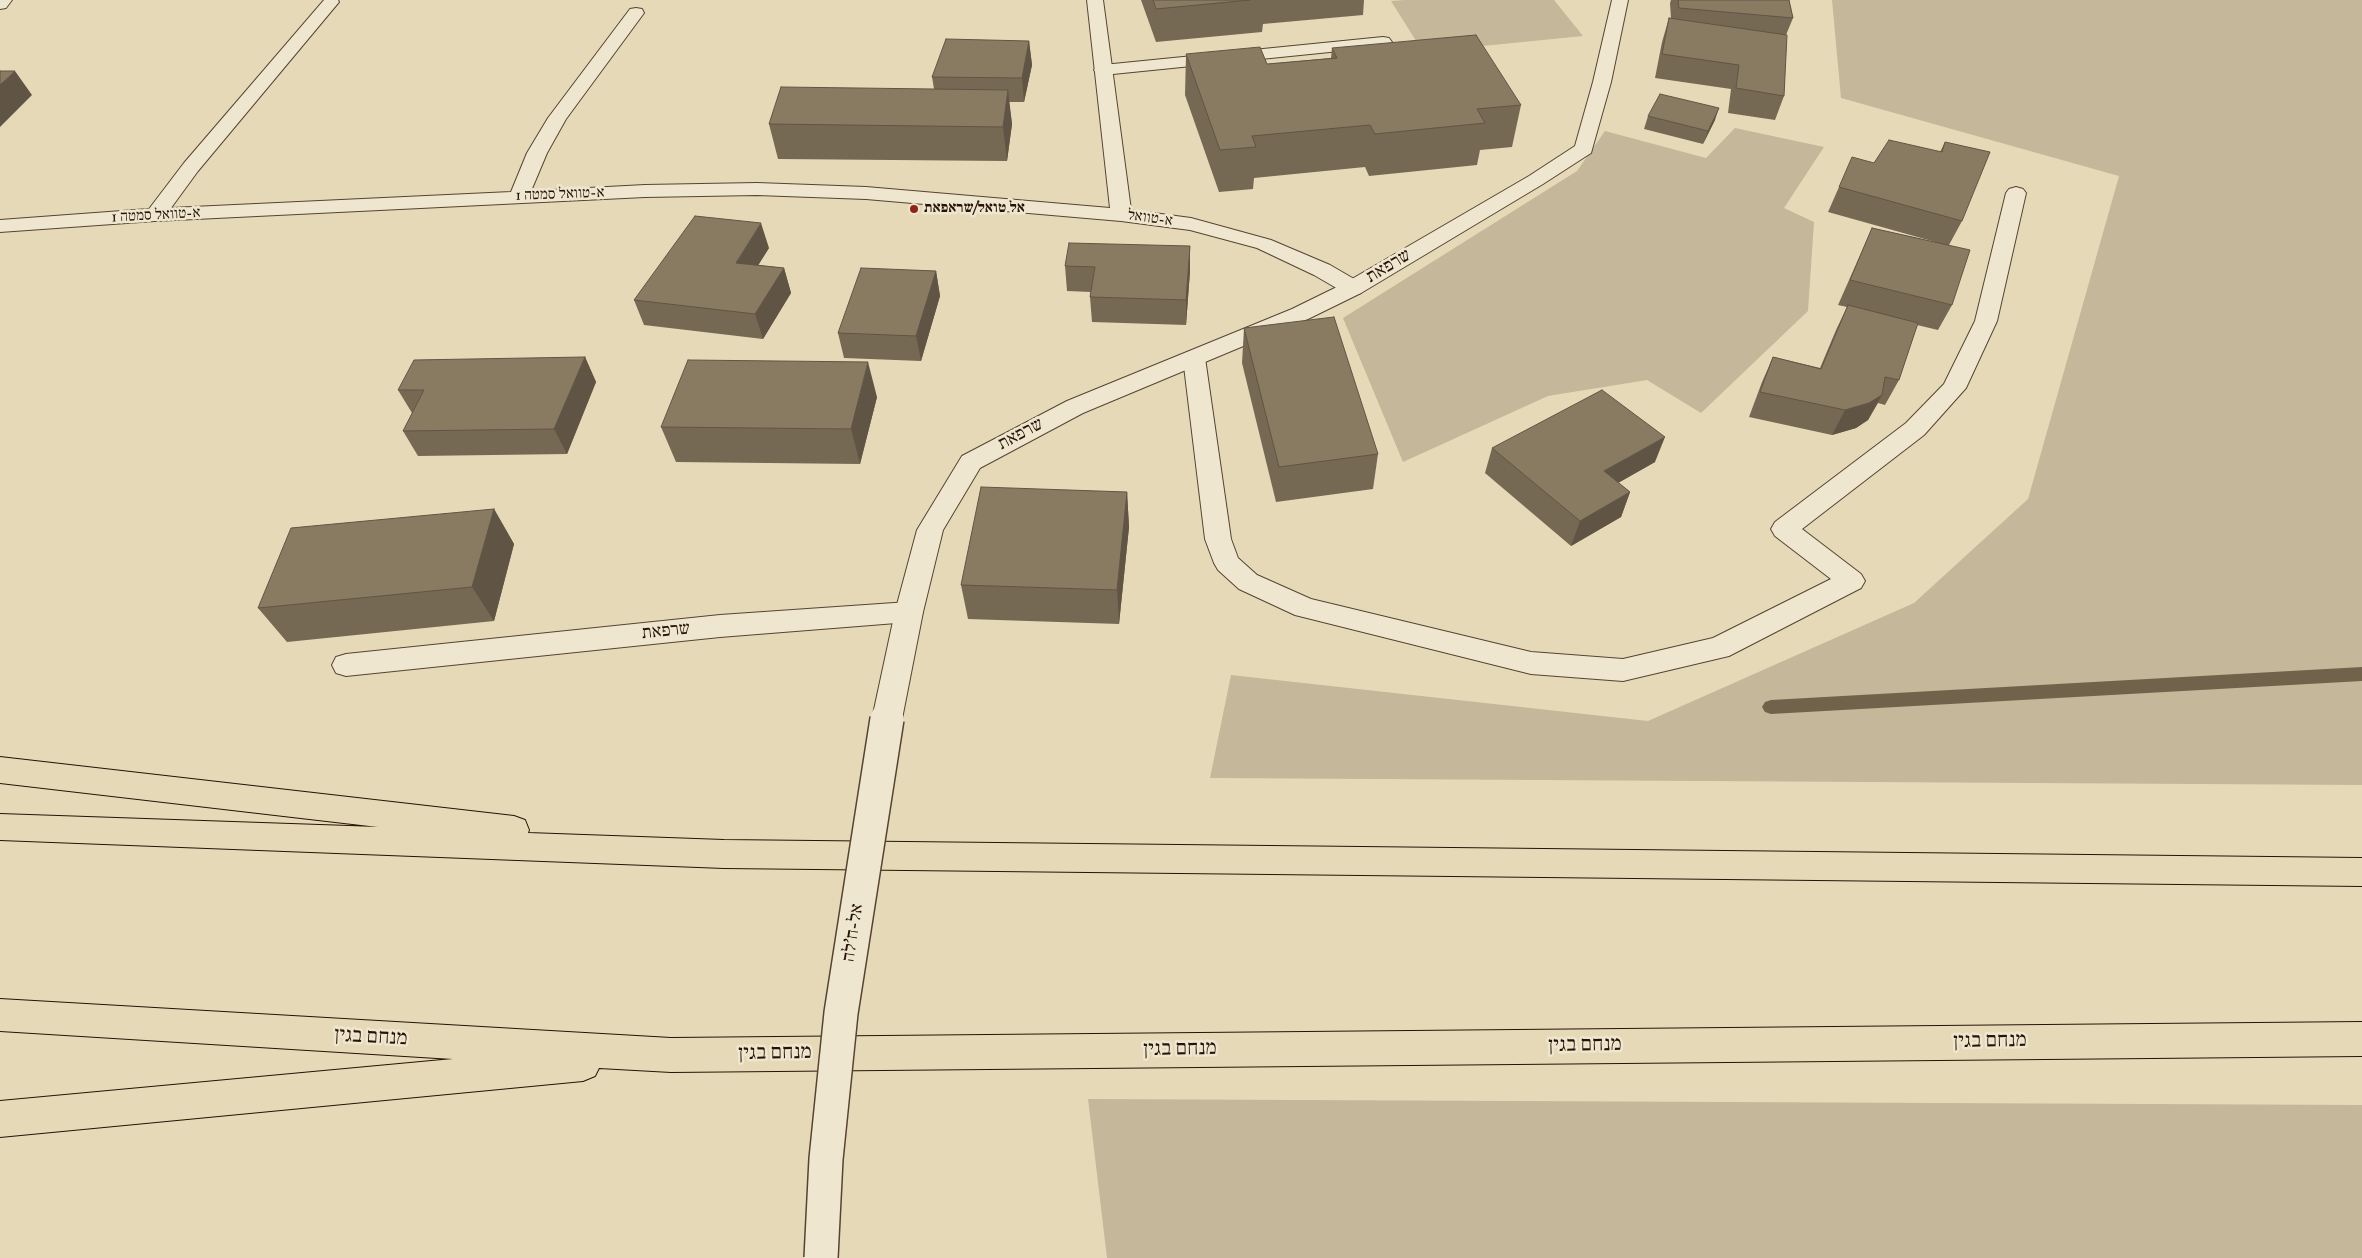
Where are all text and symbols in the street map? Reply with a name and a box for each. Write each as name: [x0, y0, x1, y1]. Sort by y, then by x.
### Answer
street label: א-טוואל סמטה 1: [515, 184, 605, 206]
place label: אל טואל/שראפאת: [924, 200, 1025, 218]
marker: אל טואל/שראפאת: [908, 203, 920, 215]
street label: א-טוואל סמטה 1: [111, 205, 201, 227]
street label: א-טוואל: [1126, 207, 1174, 231]
street label: שרפאת: [1363, 245, 1415, 289]
street label: שרפאת: [995, 414, 1047, 456]
street label: שרפאת: [641, 619, 691, 645]
street label: אל-ח'לה: [839, 902, 869, 964]
street label: מנחם בגין: [334, 1024, 408, 1052]
street label: מנחם בגין: [1953, 1029, 2027, 1055]
street label: מנחם בגין: [1548, 1033, 1622, 1059]
street label: מנחם בגין: [1143, 1037, 1217, 1063]
street label: מנחם בגין: [738, 1041, 812, 1067]

